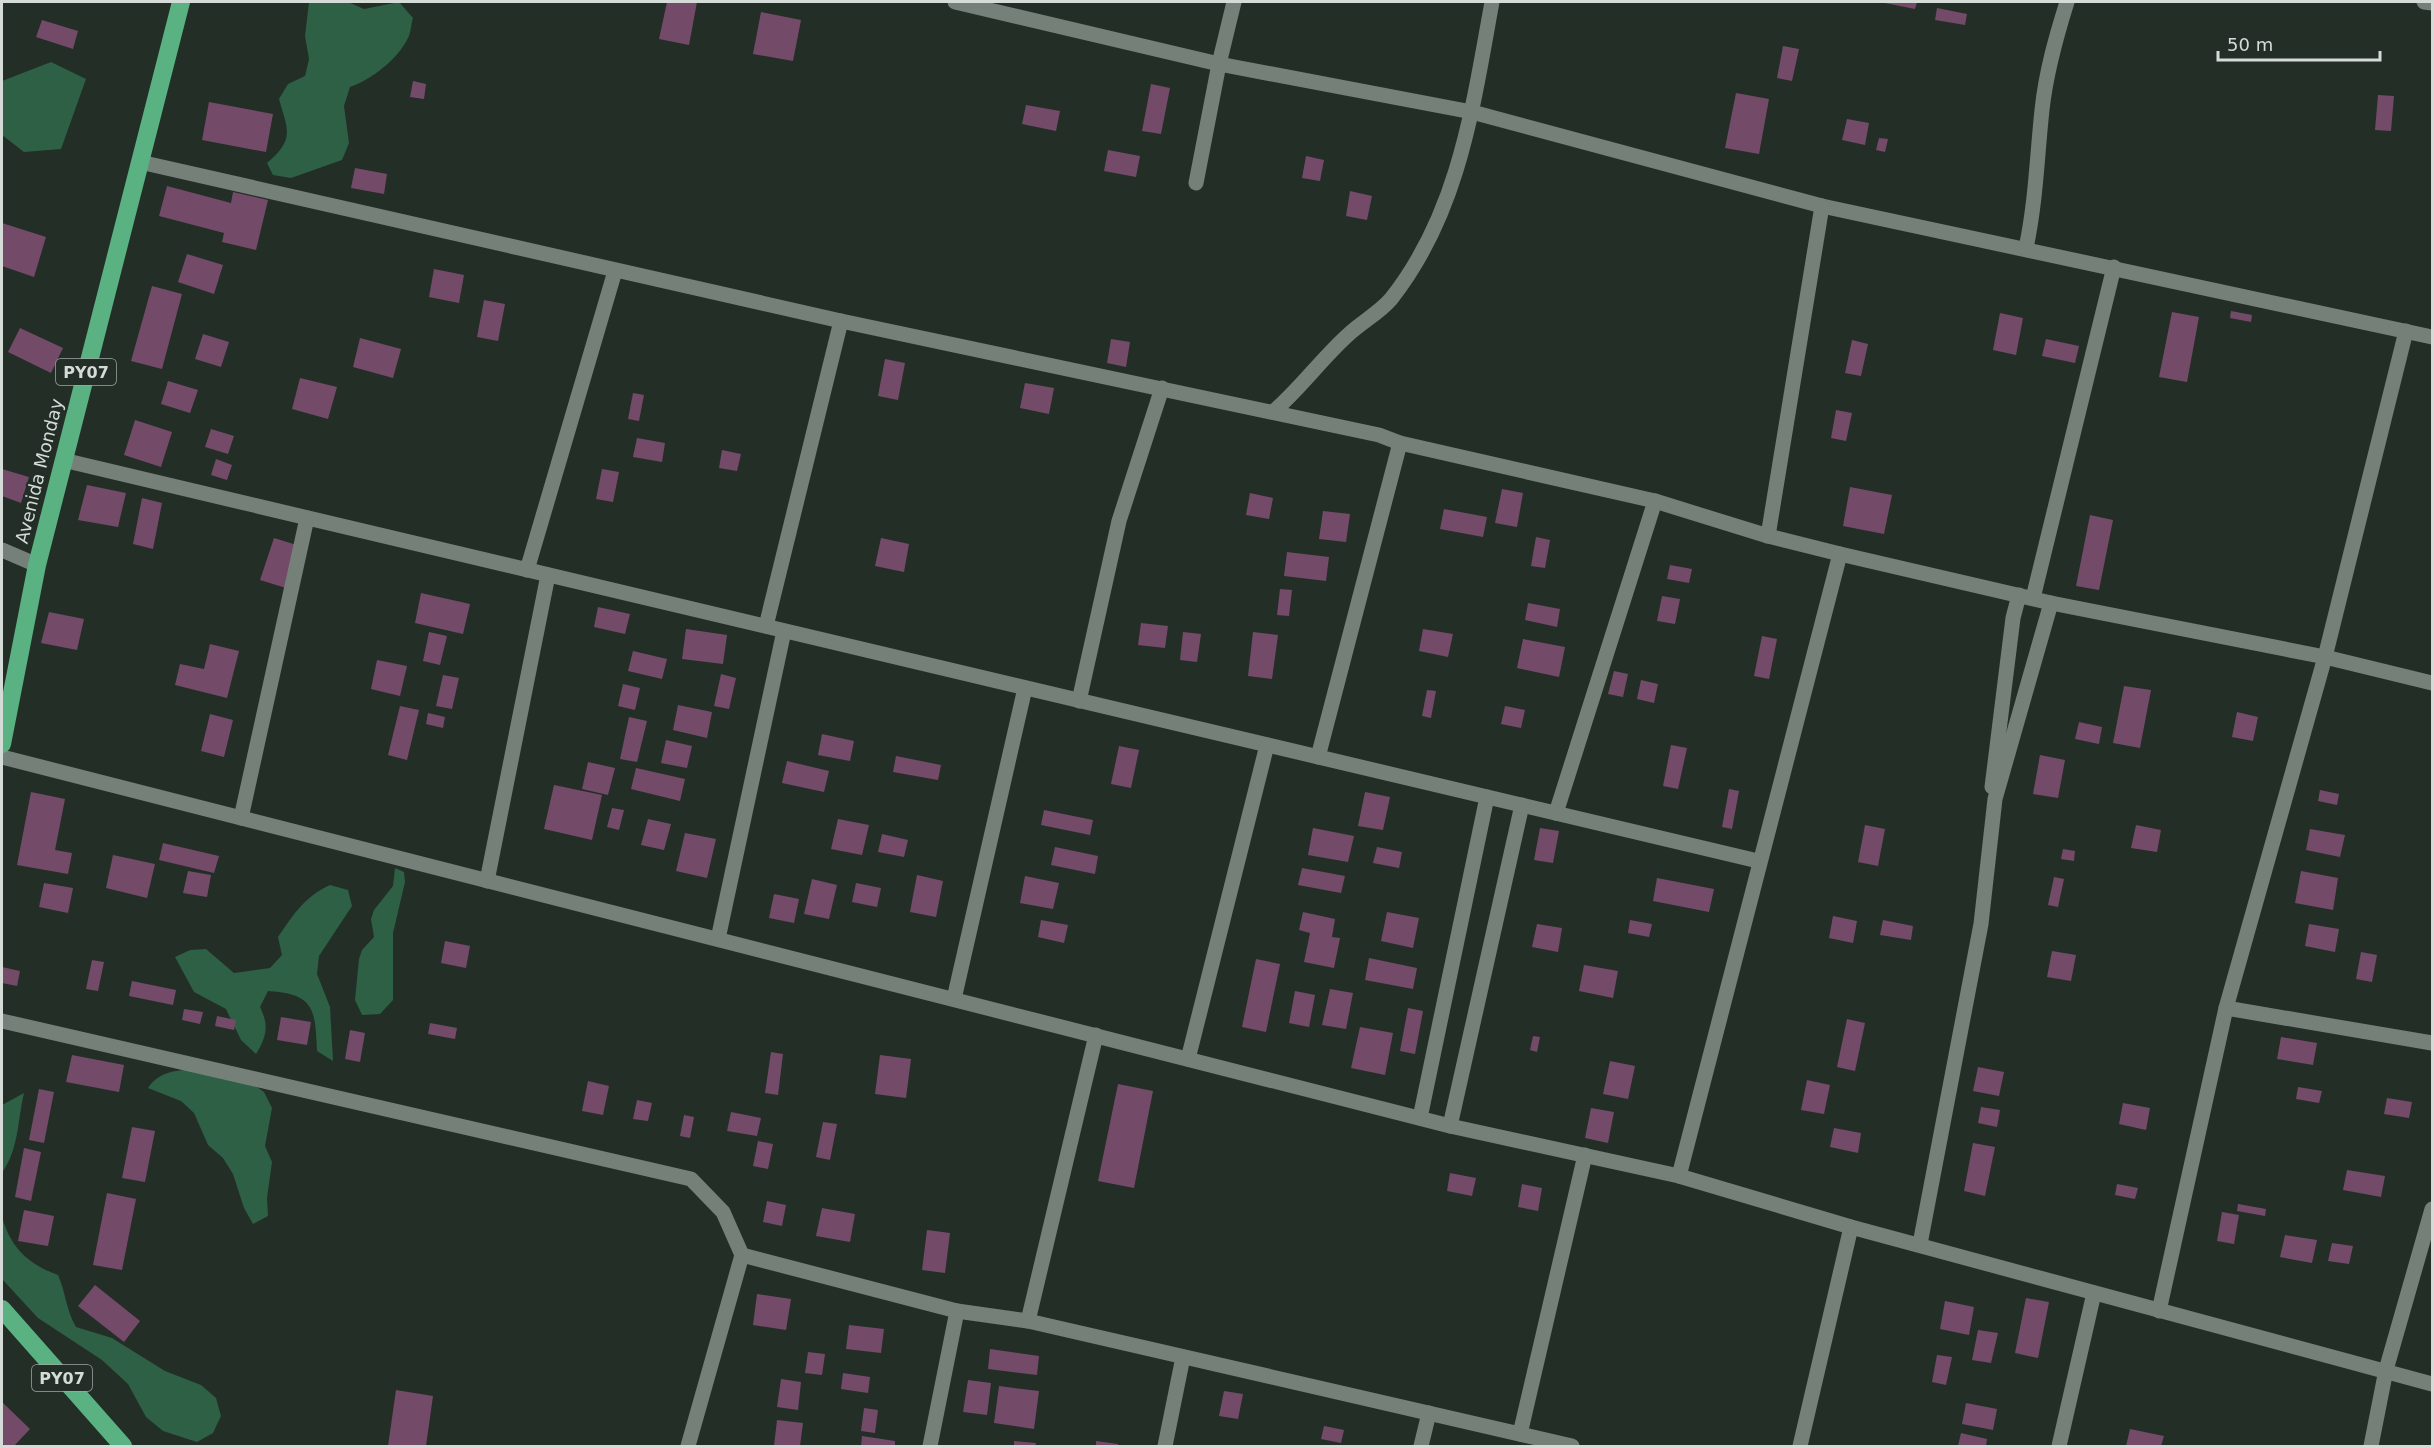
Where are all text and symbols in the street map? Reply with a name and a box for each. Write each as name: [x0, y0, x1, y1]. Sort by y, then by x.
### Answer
scale bar: [2218, 24, 2380, 62]
text: 50 m: [2227, 34, 2273, 55]
road number: PY07: [56, 359, 116, 385]
street label: Avenida Monday: [11, 396, 67, 546]
road number: PY07: [32, 1365, 92, 1391]

